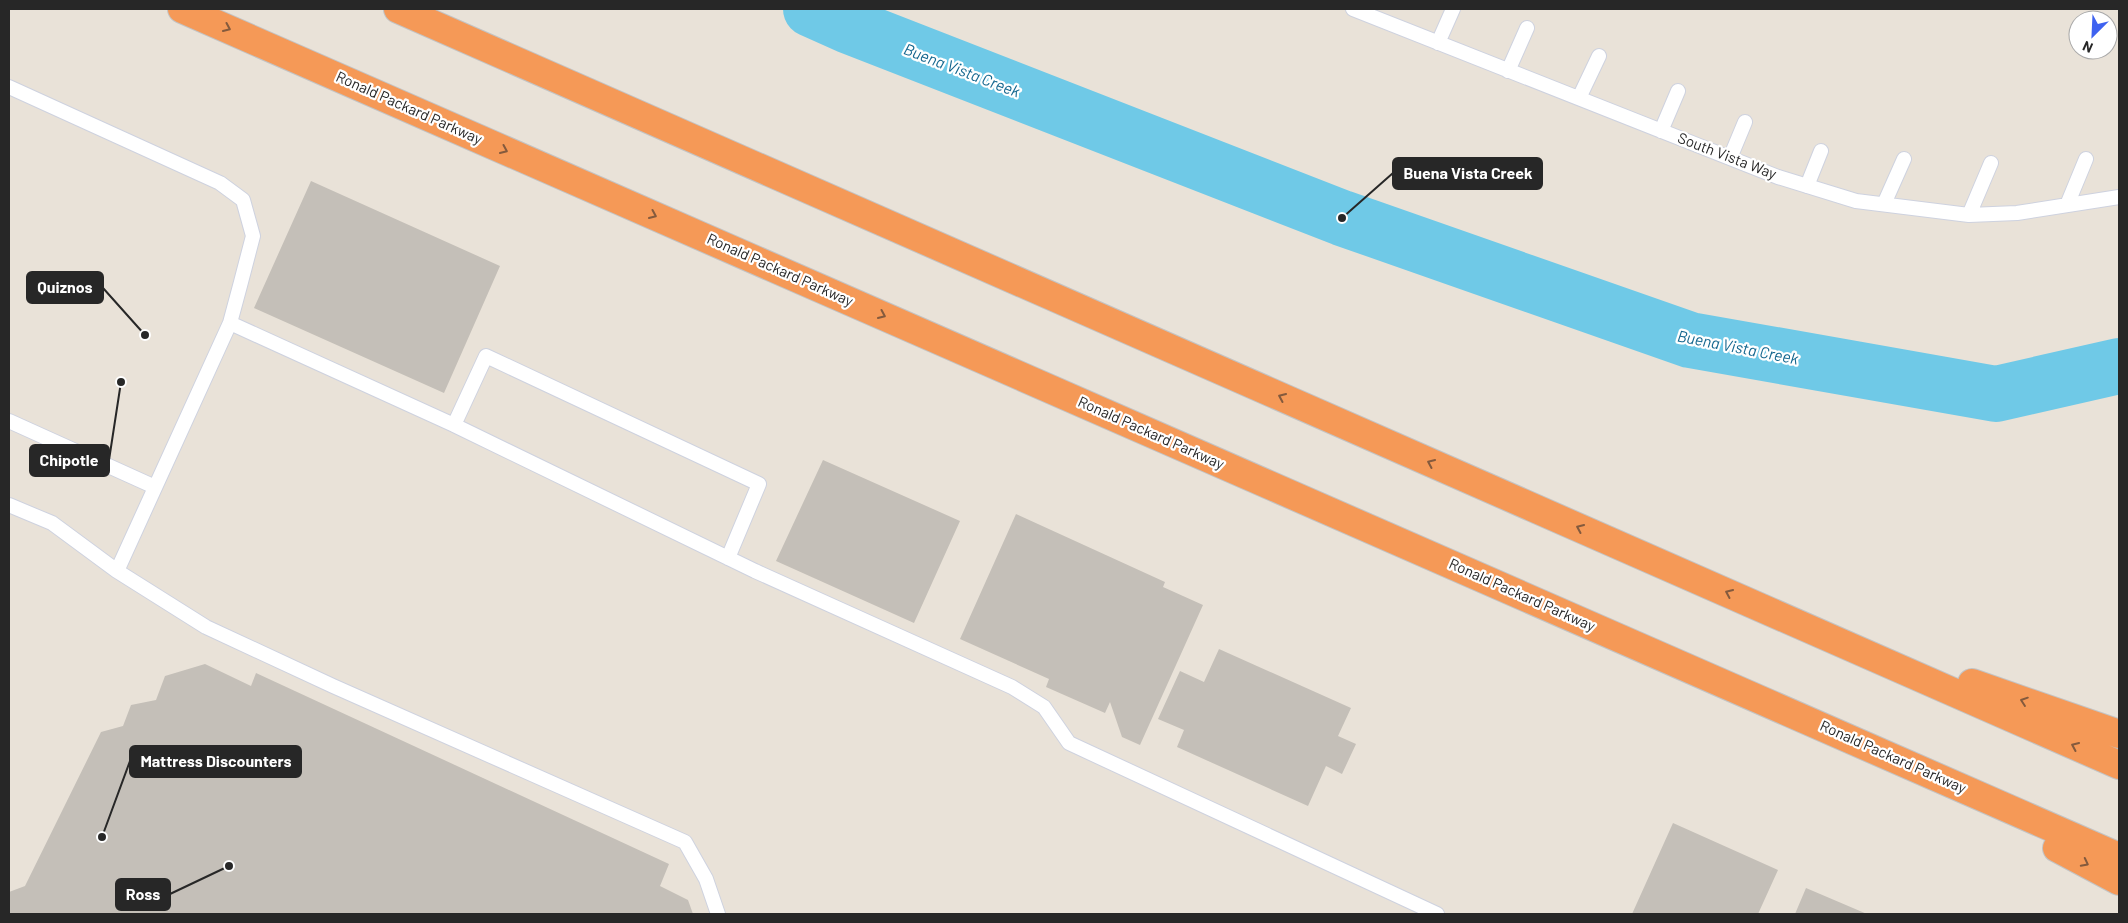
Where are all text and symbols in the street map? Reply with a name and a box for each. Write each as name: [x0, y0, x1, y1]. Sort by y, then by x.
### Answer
north arrow: [2068, 10, 2118, 60]
one-way arrow: [222, 22, 231, 33]
text: N: [2080, 38, 2095, 57]
water label: Buena Vista Creek: [901, 39, 1023, 101]
street label: Ronald Packard Parkway: [333, 67, 485, 148]
street label: South Vista Way: [1675, 128, 1779, 182]
one-way arrow: [499, 143, 508, 154]
callout: Buena Vista Creek: [1393, 158, 1542, 189]
text: Buena Vista Creek: [1403, 163, 1533, 182]
one-way arrow: [648, 208, 657, 219]
street label: Ronald Packard Parkway: [704, 229, 856, 310]
callout: Quiznos: [27, 272, 103, 303]
text: Quiznos: [37, 277, 93, 296]
one-way arrow: [877, 308, 886, 319]
water label: Buena Vista Creek: [1676, 325, 1801, 368]
street label: Ronald Packard Parkway: [1075, 392, 1227, 473]
one-way arrow: [1278, 393, 1287, 404]
callout: Chipotle: [30, 445, 109, 476]
text: Chipotle: [39, 450, 99, 469]
one-way arrow: [1427, 458, 1436, 469]
one-way arrow: [1576, 523, 1585, 534]
street label: Ronald Packard Parkway: [1446, 554, 1598, 635]
one-way arrow: [1725, 589, 1734, 600]
one-way arrow: [2020, 697, 2028, 707]
street label: Ronald Packard Parkway: [1817, 716, 1969, 797]
one-way arrow: [2071, 741, 2080, 752]
callout: Mattress Discounters: [130, 746, 301, 777]
text: Mattress Discounters: [140, 751, 292, 770]
one-way arrow: [2080, 857, 2089, 867]
callout: Ross: [116, 879, 170, 910]
text: Ross: [126, 884, 160, 903]

